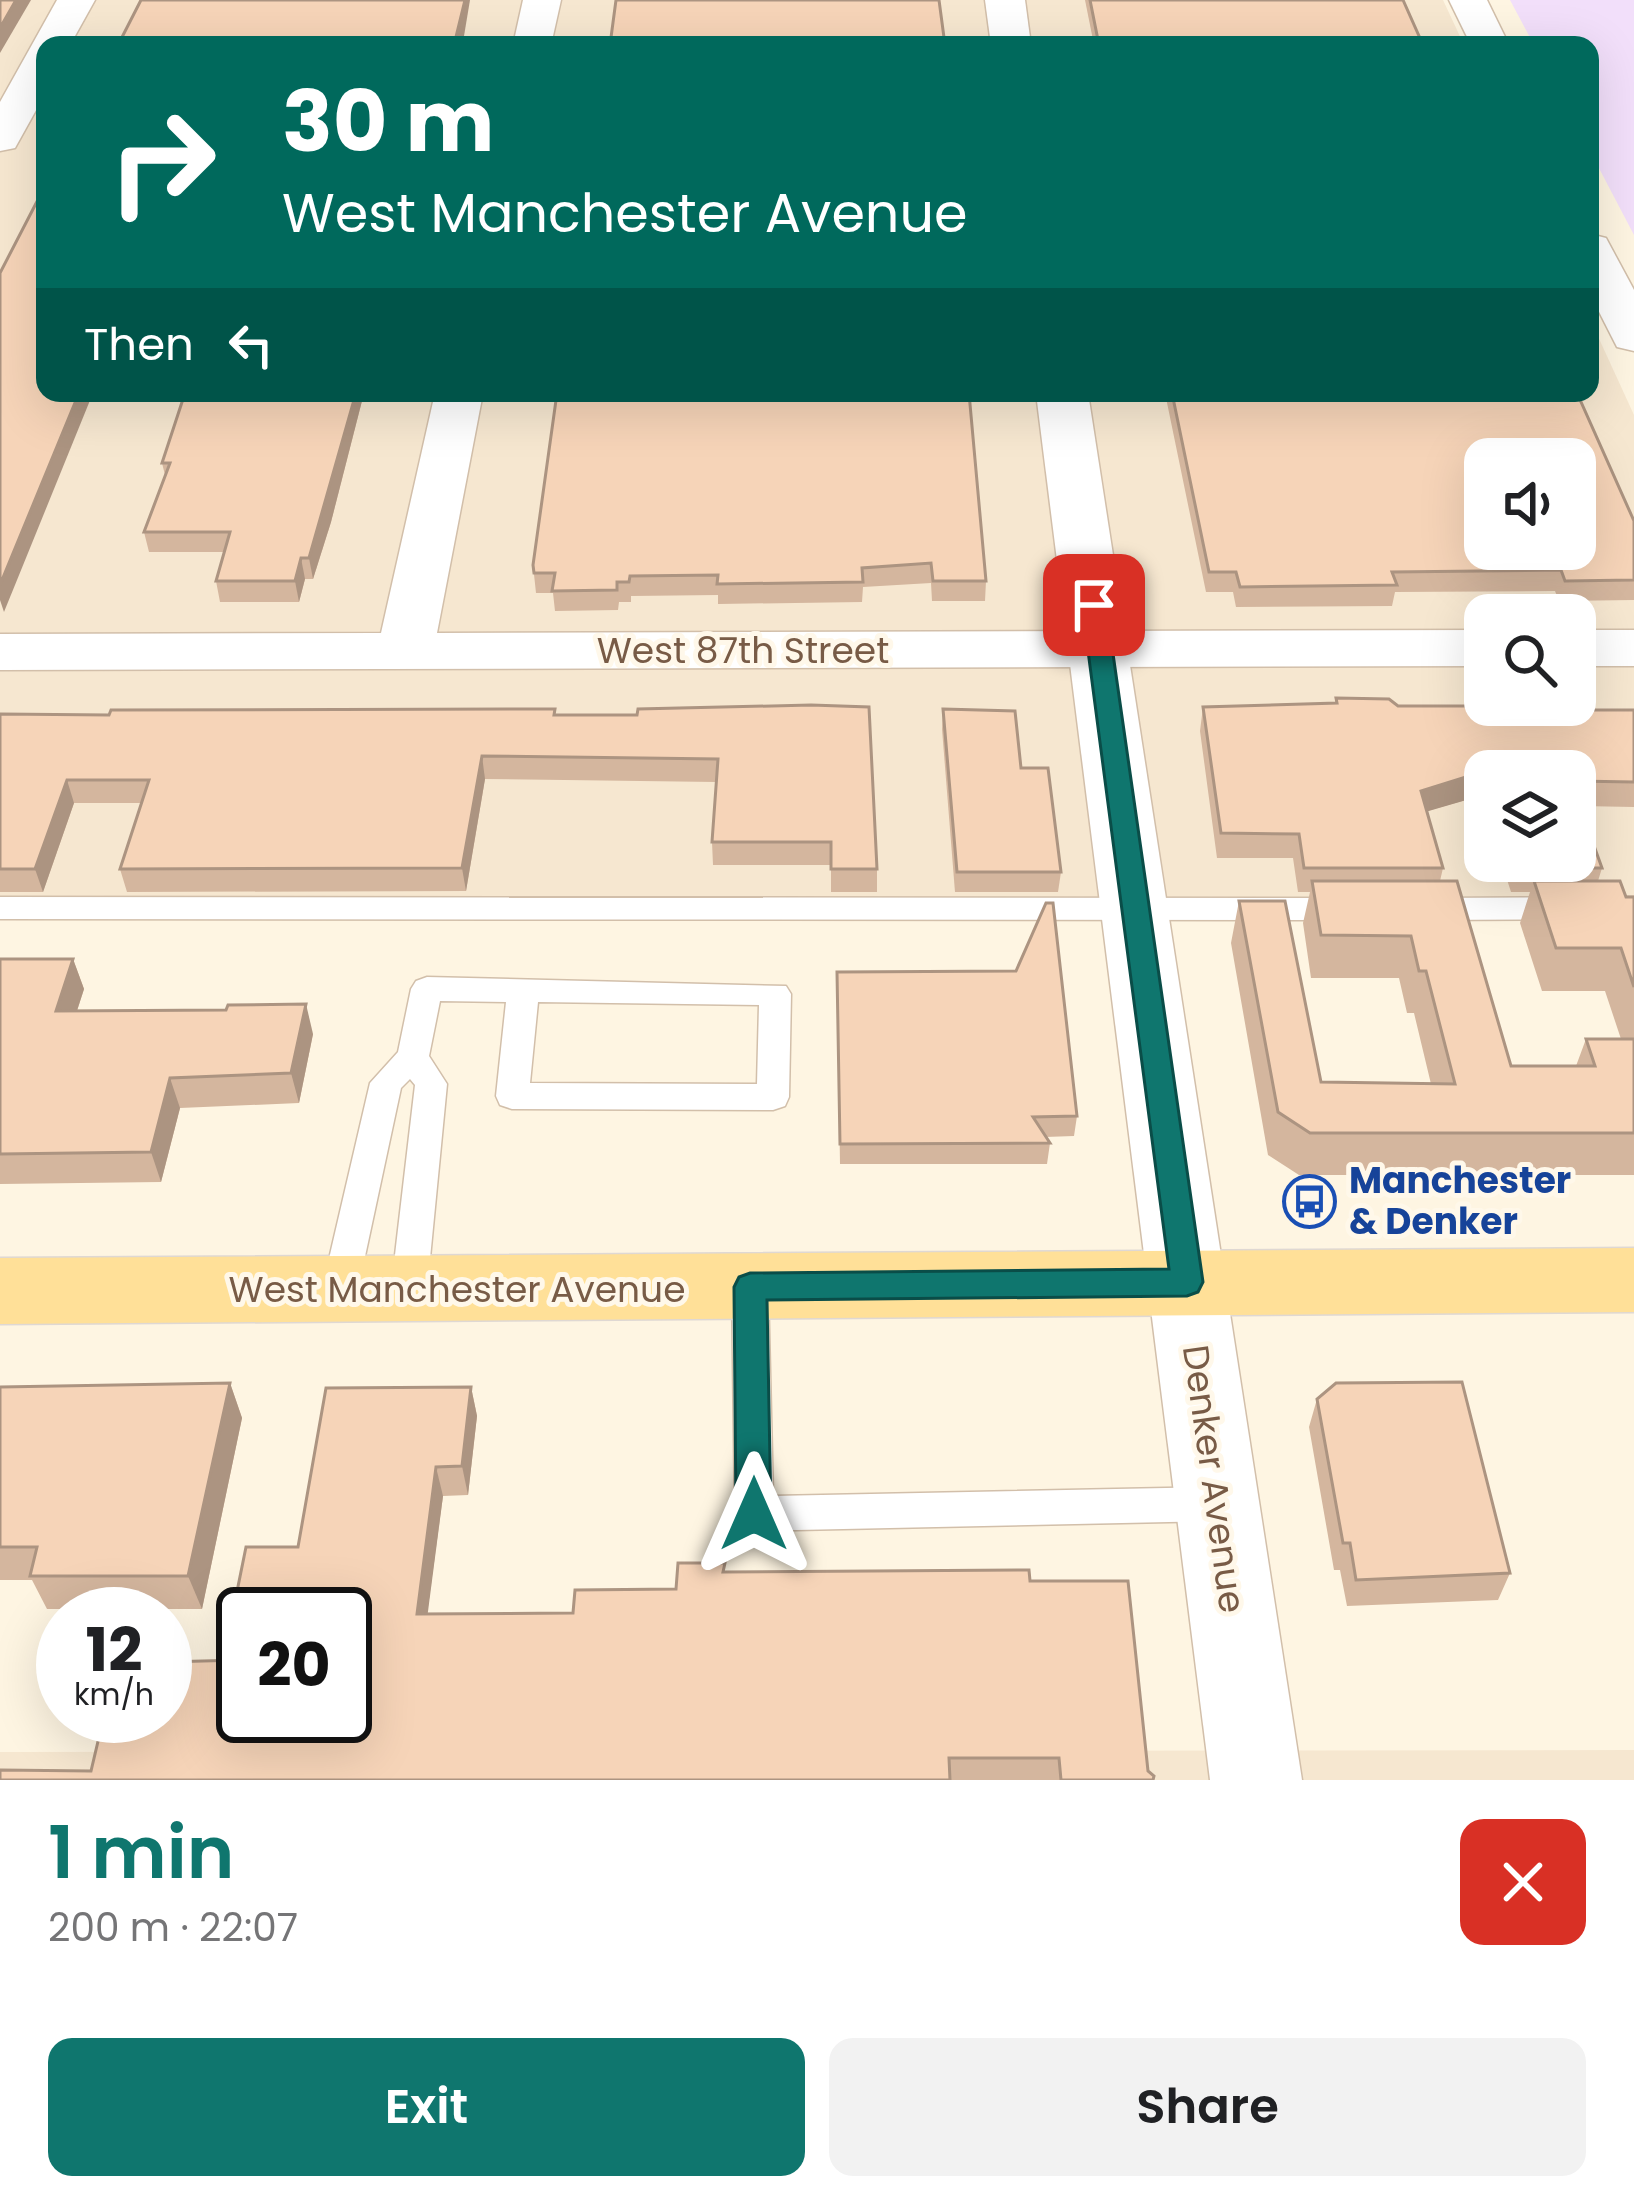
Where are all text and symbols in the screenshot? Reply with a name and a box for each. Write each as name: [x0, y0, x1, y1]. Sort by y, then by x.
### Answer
text: 30 m: [282, 63, 494, 180]
icon: right: [84, 84, 240, 240]
text: West Manchester Avenue: [282, 175, 967, 251]
icon: left: [218, 312, 284, 378]
text: Then: [84, 313, 194, 376]
map controls: [1464, 438, 1596, 882]
button: sound: [1464, 438, 1596, 570]
pin: [1043, 554, 1145, 656]
icon: arrive: [1061, 572, 1127, 638]
button: search: [1464, 594, 1596, 726]
street label: West 87th Street: [597, 625, 889, 676]
button: layers: [1464, 750, 1596, 882]
place label: Manchester & Denker: [1349, 1155, 1571, 1247]
bus stop icon: Manchester & Denker: [1282, 1173, 1338, 1229]
street label: West Manchester Avenue: [229, 1264, 685, 1315]
street label: Denker Avenue: [1170, 1342, 1258, 1616]
position arrow: [691, 1451, 817, 1577]
speed limit sign: 20: [216, 1587, 372, 1743]
text: 12: [86, 1608, 142, 1692]
text: km/h: [74, 1673, 154, 1716]
text: 1 min: [48, 1802, 234, 1903]
button: close: [1460, 1819, 1586, 1945]
text: 200 m · 22:07: [48, 1900, 298, 1955]
button: Exit: [48, 2038, 805, 2176]
button: Share: [829, 2038, 1586, 2176]

